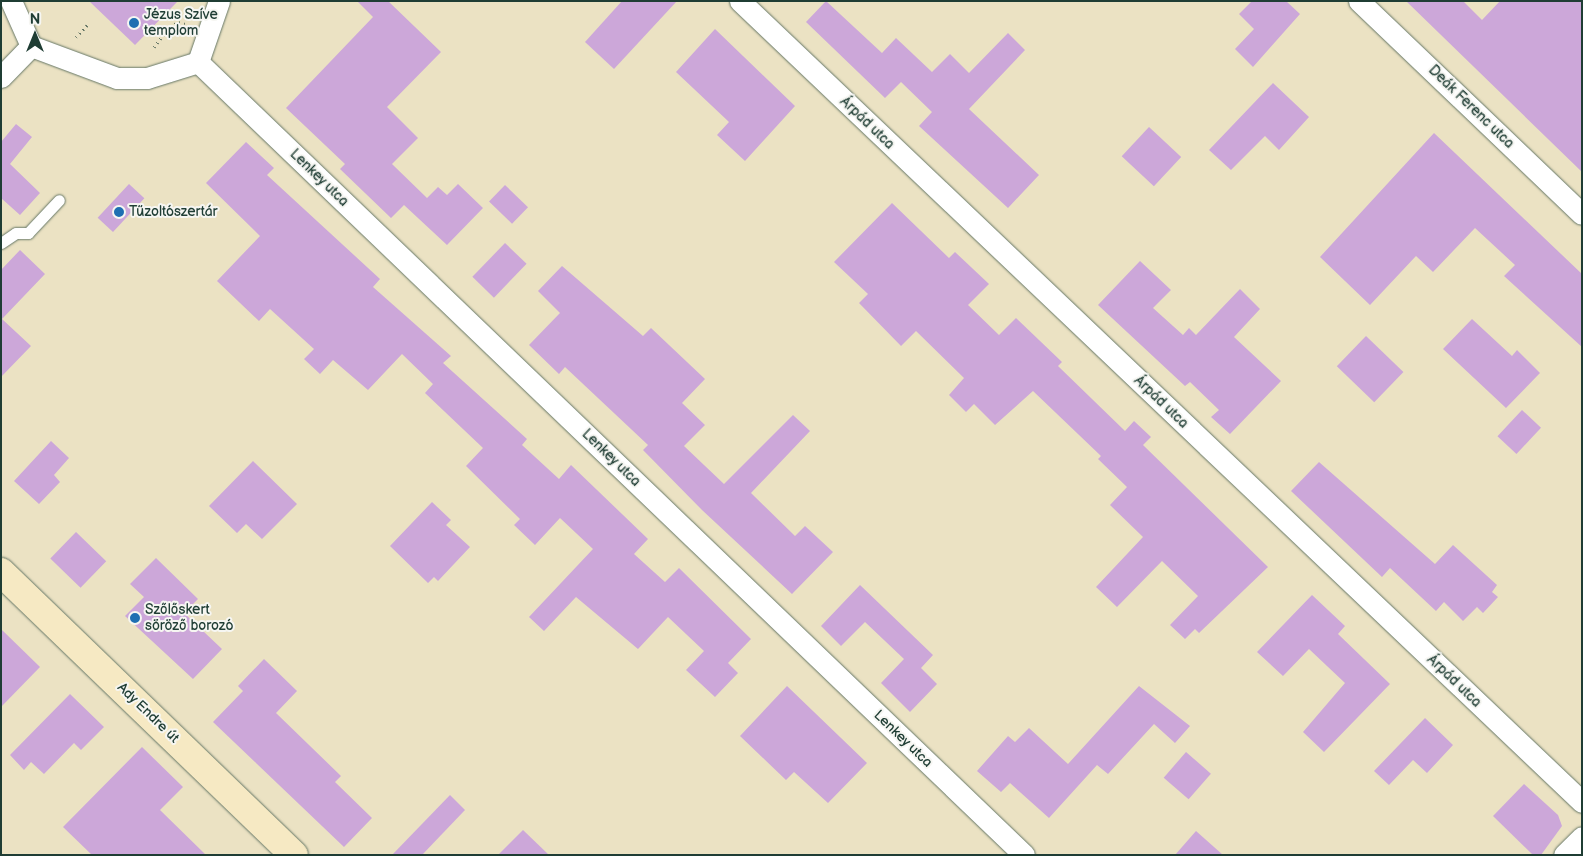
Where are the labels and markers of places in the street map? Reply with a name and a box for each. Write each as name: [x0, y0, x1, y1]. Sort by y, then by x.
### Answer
place label: Jézus Szíve templom: [144, 7, 218, 40]
marker: Jézus Szíve templom: [128, 17, 140, 29]
place label: Tűzoltószertár: [129, 204, 218, 220]
marker: Tűzoltószertár: [113, 206, 125, 218]
place label: Szőlőskert söröző borozó: [145, 602, 233, 634]
marker: Szőlőskert söröző borozó: [129, 612, 141, 624]

